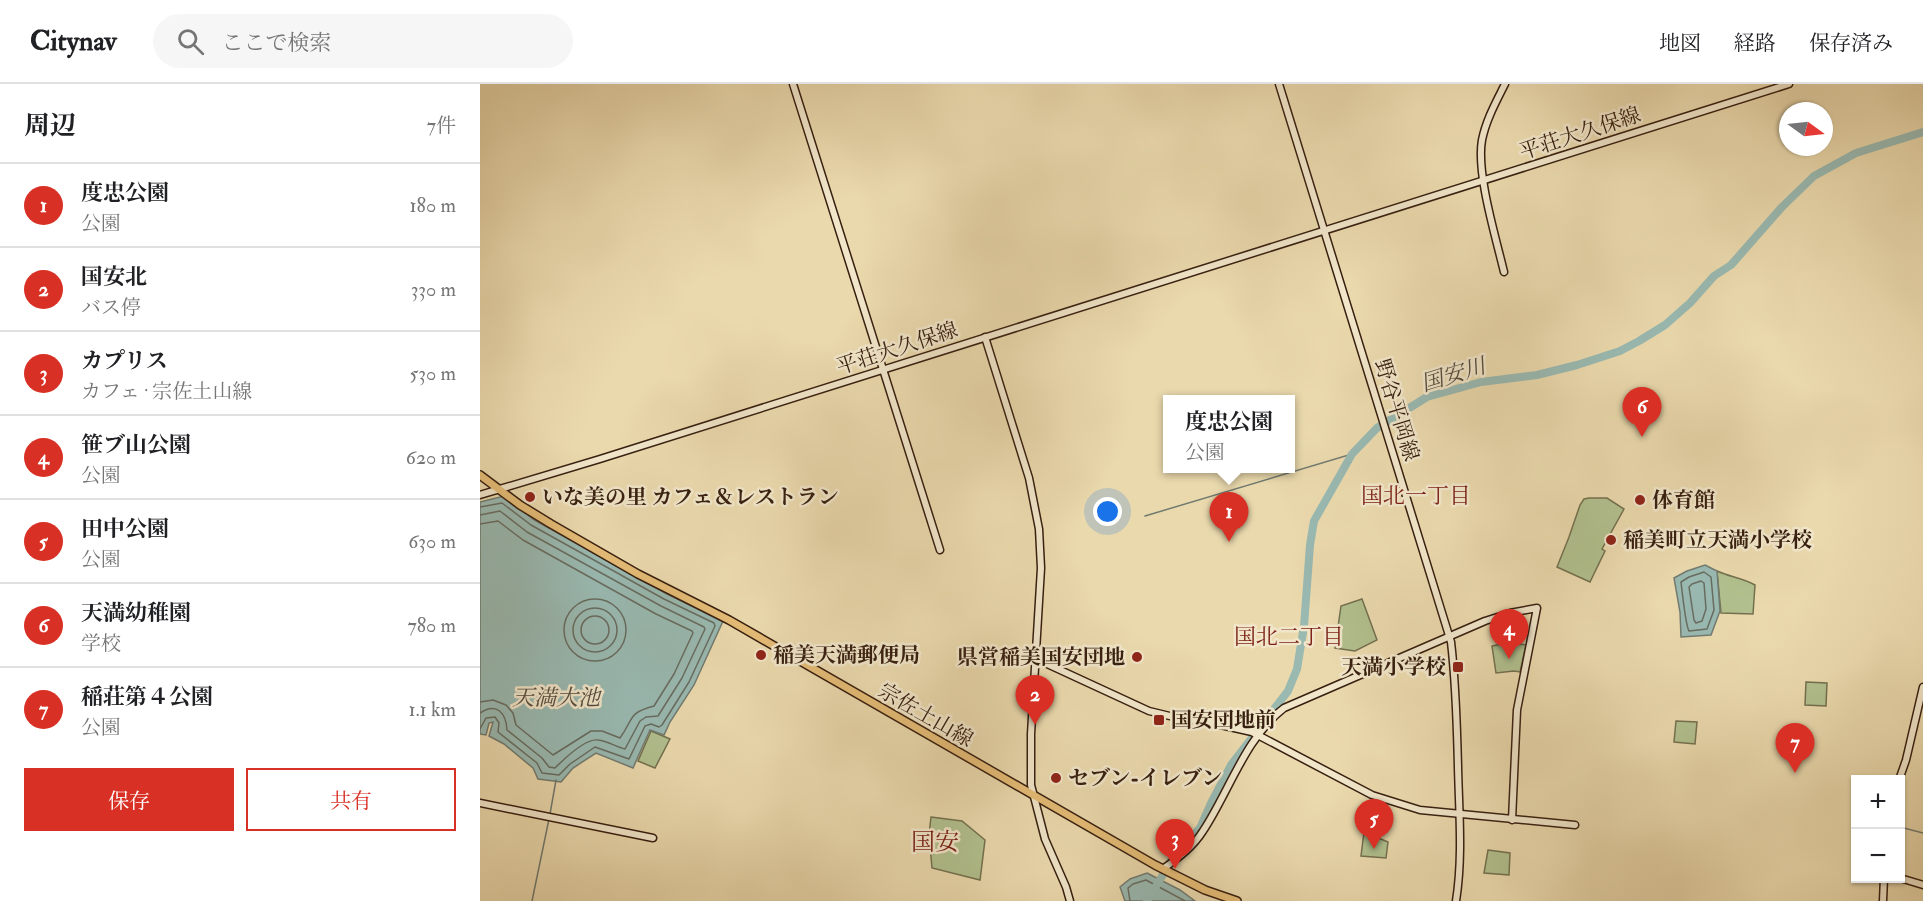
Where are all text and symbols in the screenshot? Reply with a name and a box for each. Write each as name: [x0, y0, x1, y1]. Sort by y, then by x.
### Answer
search box: [153, 14, 573, 68]
text: Citynav: [30, 24, 117, 59]
icon: search: [174, 25, 207, 58]
text: ここで検索: [222, 29, 332, 57]
text: 地図: [1659, 30, 1701, 57]
text: 経路: [1734, 30, 1776, 57]
text: 保存済み: [1809, 30, 1893, 57]
street label: 平荘大久保線: [1516, 101, 1644, 166]
north arrow: [1779, 102, 1833, 156]
text: 周辺: [24, 110, 76, 142]
text: 7件: [427, 113, 456, 138]
text: 度忠公園: [81, 179, 169, 207]
text: 1: [40, 193, 47, 218]
text: 180 m: [409, 193, 456, 218]
text: 公園: [81, 211, 121, 236]
text: 国安北: [81, 263, 147, 291]
text: 2: [38, 277, 49, 302]
text: 330 m: [411, 277, 456, 302]
text: バス停: [81, 295, 141, 320]
street label: 平荘大久保線: [833, 316, 961, 381]
text: カプリス: [81, 347, 168, 375]
water label: 国安川: [1418, 351, 1491, 398]
street label: 野谷平岡線: [1368, 356, 1425, 464]
text: 3: [40, 361, 47, 386]
text: 530 m: [410, 361, 456, 386]
text: カフェ · 宗佐土山線: [81, 379, 252, 404]
pin: 6: [1622, 388, 1662, 437]
popup: [1163, 395, 1295, 473]
text: 度忠公園: [1185, 408, 1273, 436]
text: 笹ブ山公園: [81, 431, 191, 459]
text: 公園: [1185, 440, 1225, 465]
text: 4: [38, 445, 49, 470]
text: 620 m: [406, 445, 456, 470]
text: 公園: [81, 463, 121, 488]
district label: 国北一丁目: [1361, 482, 1471, 510]
place label: いな美の里 カフェ＆レストラン: [542, 484, 839, 511]
place label: 体育館: [1652, 487, 1715, 514]
marker: いな美の里 カフェ＆レストラン: [523, 490, 537, 504]
pin: 1: [1210, 492, 1248, 542]
marker: 体育館: [1633, 493, 1647, 507]
your location: [1093, 497, 1122, 526]
text: 田中公園: [81, 515, 169, 543]
place label: 稲美町立天満小学校: [1623, 527, 1812, 554]
text: 5: [39, 529, 48, 554]
text: 630 m: [408, 529, 456, 554]
marker: 稲美町立天満小学校: [1604, 533, 1618, 547]
text: 公園: [81, 547, 121, 572]
text: 天満幼稚園: [81, 599, 191, 627]
pin: 4: [1490, 610, 1528, 659]
text: 6: [38, 613, 49, 638]
text: 780 m: [407, 613, 456, 638]
district label: 国北二丁目: [1234, 623, 1344, 651]
text: 学校: [81, 631, 121, 656]
place label: 稲美天満郵便局: [773, 642, 920, 669]
place label: 県営稲美国安団地: [957, 644, 1125, 671]
marker: 稲美天満郵便局: [754, 648, 768, 662]
marker: 県営稲美国安団地: [1130, 650, 1144, 664]
place label: 天満小学校: [1341, 654, 1446, 681]
marker: 天満小学校: [1451, 660, 1465, 674]
pin: 2: [1016, 676, 1054, 725]
street label: 宗佐土山線: [874, 677, 978, 753]
text: 稲荘第４公園: [81, 683, 213, 711]
water label: 天満大池: [512, 684, 603, 712]
text: 7: [39, 697, 48, 722]
text: 1.1 km: [409, 697, 456, 722]
place label: 国安団地前: [1171, 707, 1276, 734]
marker: 国安団地前: [1152, 713, 1166, 727]
text: 公園: [81, 715, 121, 740]
pin: 7: [1776, 724, 1814, 773]
place label: セブン-イレブン: [1068, 765, 1222, 792]
button: 保存: [24, 768, 234, 831]
button: 共有: [246, 768, 456, 831]
marker: セブン-イレブン: [1049, 771, 1063, 785]
map controls: [1851, 775, 1905, 883]
button: +: [1851, 775, 1905, 829]
pin: 5: [1354, 800, 1394, 849]
pin: 3: [1156, 820, 1194, 869]
district label: 国安: [911, 827, 959, 858]
button: −: [1851, 829, 1905, 883]

